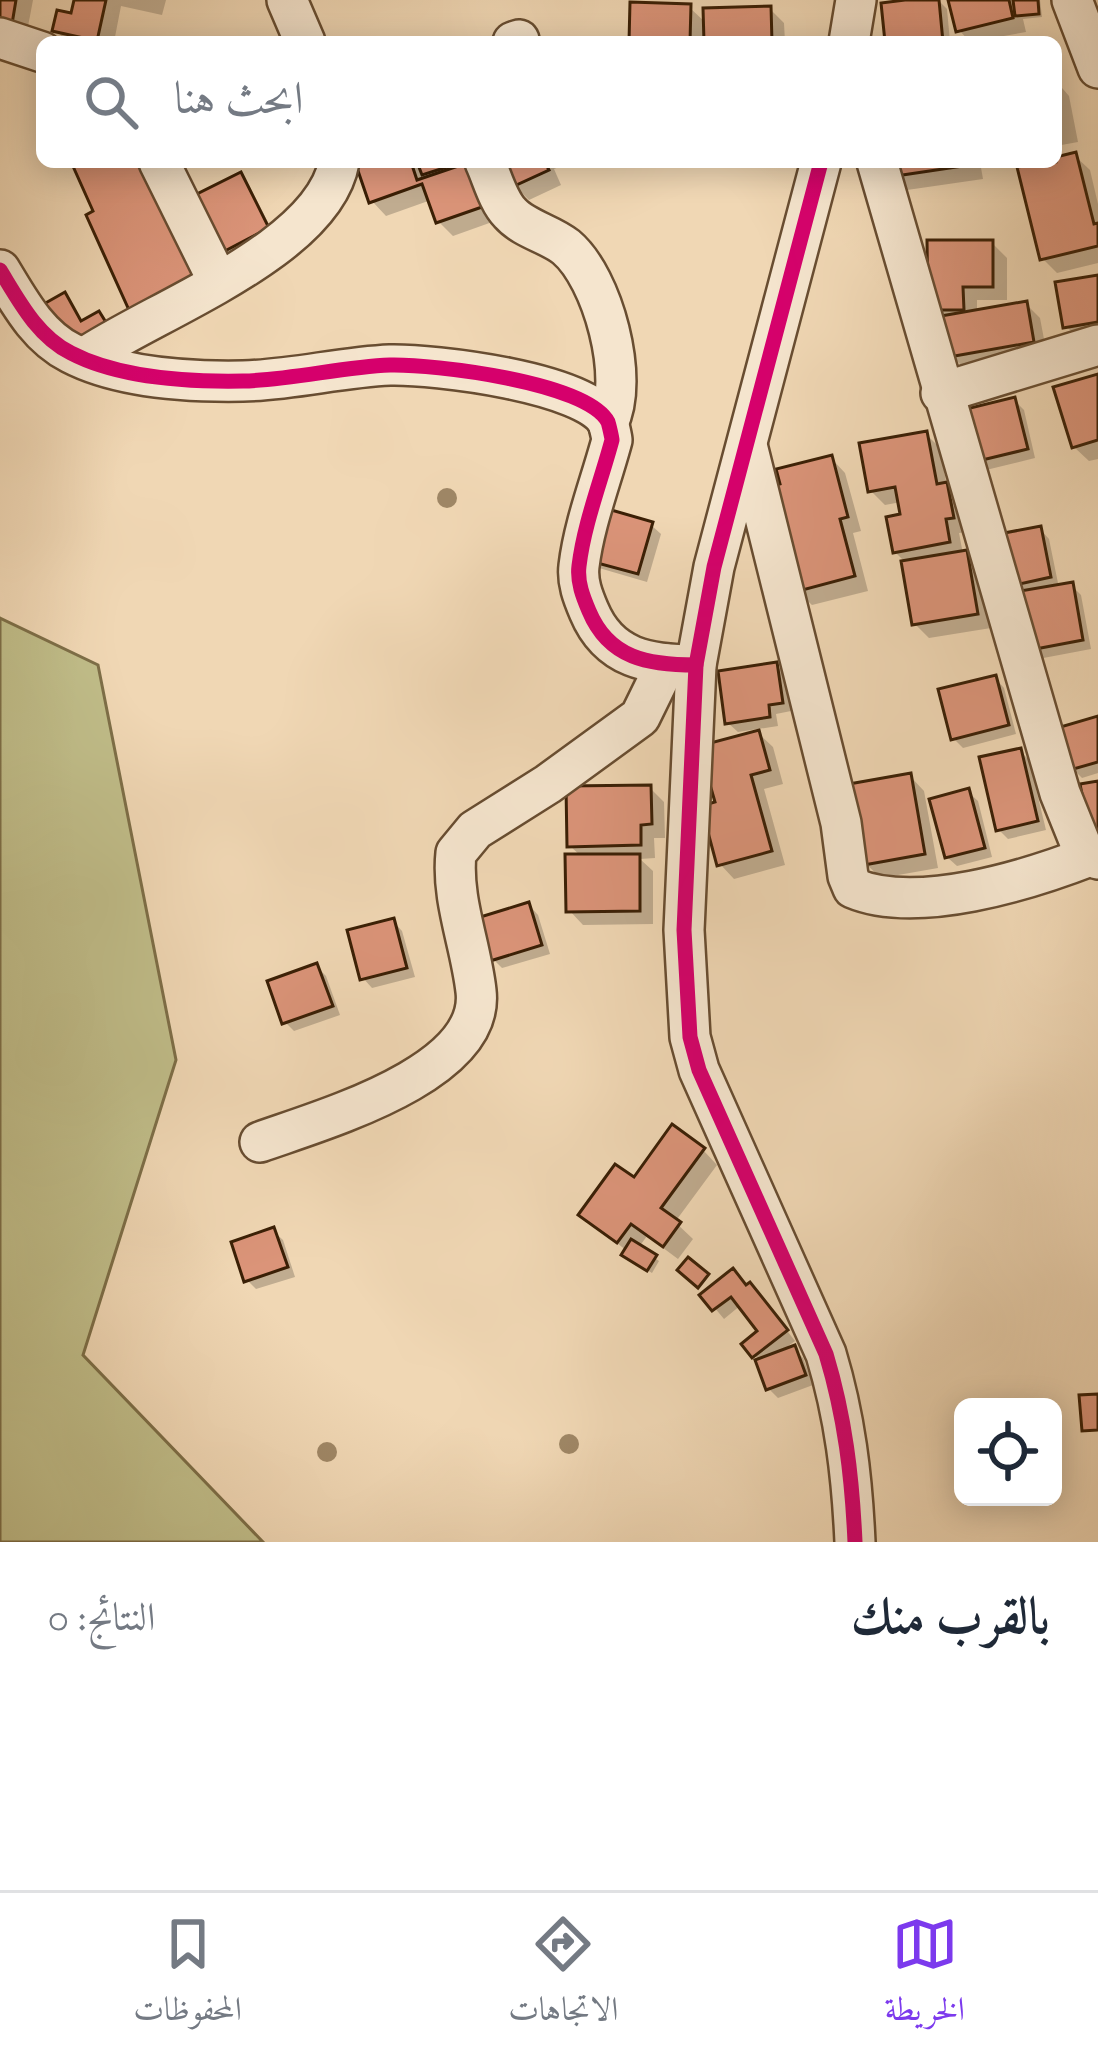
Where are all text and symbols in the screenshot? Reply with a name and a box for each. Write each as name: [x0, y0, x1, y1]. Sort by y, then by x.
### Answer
search box: [36, 36, 1062, 168]
icon: search: [78, 69, 144, 135]
text: ابحث هنا: [174, 70, 304, 135]
map controls: [954, 1398, 1062, 1506]
button: locate: [954, 1398, 1062, 1506]
text: بالقرب منك: [851, 1584, 1050, 1657]
text: النتائج: 0: [48, 1593, 156, 1649]
tab: المحفوظات: [133, 1911, 242, 2041]
tab: الاتجاهات: [508, 1911, 618, 2041]
tab: الخريطة: [885, 1911, 965, 2041]

